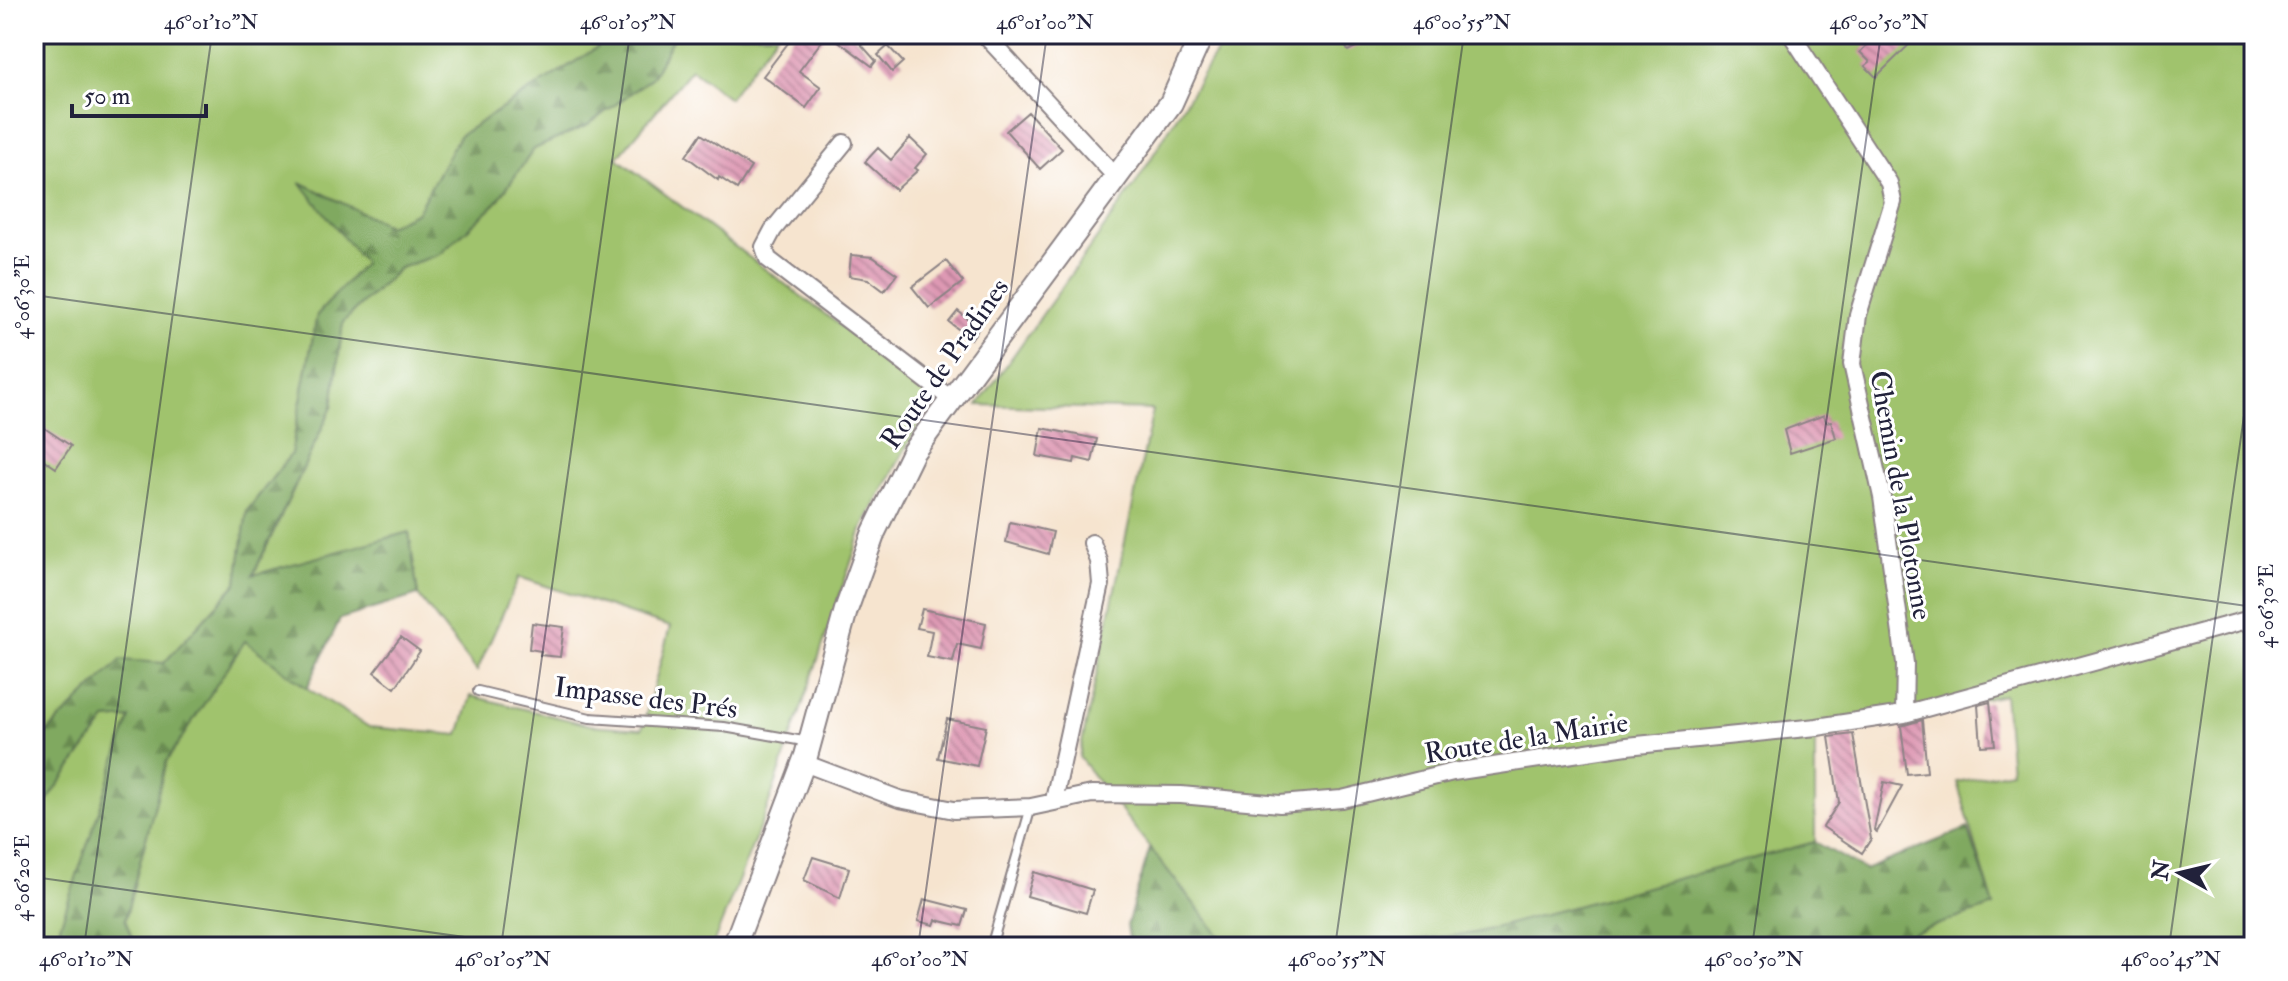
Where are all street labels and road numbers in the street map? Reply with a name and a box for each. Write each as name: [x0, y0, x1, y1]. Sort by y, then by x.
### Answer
street label: Route de Pradines: [873, 272, 1017, 456]
street label: Chemin de la Plotonne: [1861, 368, 1940, 623]
street label: Impasse des Prés: [552, 670, 739, 727]
street label: Route de la Mairie: [1422, 705, 1631, 772]

